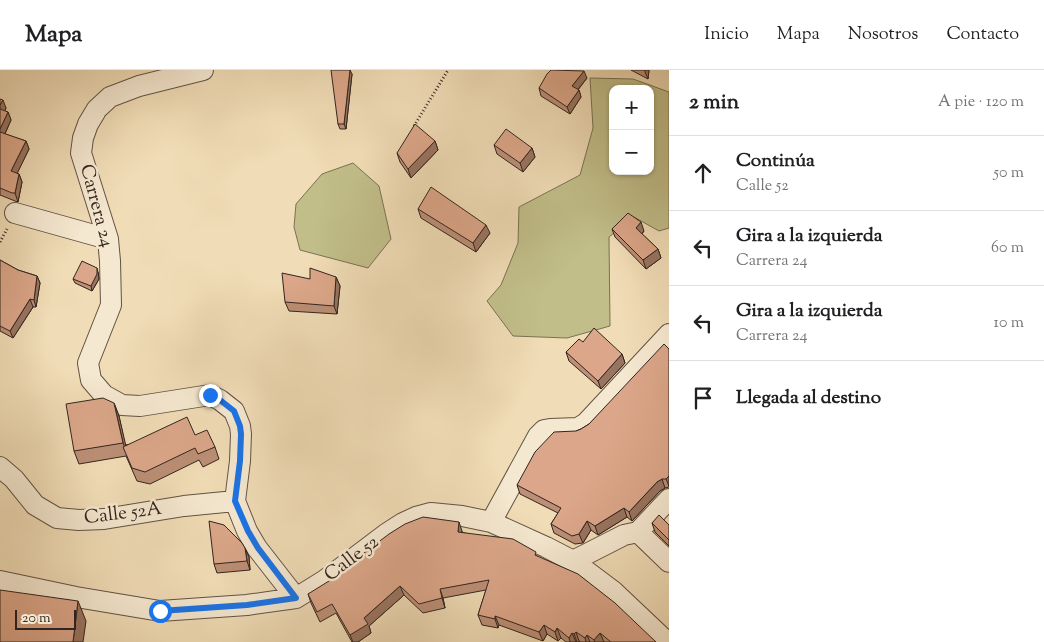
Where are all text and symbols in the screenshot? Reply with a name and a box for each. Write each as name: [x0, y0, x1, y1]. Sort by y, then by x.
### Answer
text: Mapa: [25, 18, 82, 52]
text: Inicio: [704, 22, 749, 48]
text: Mapa: [777, 22, 820, 48]
text: Nosotros: [848, 22, 918, 48]
text: Contacto: [946, 22, 1019, 48]
map controls: [609, 85, 654, 175]
button: +: [609, 85, 654, 130]
text: 2 min: [689, 88, 739, 118]
text: A pie · 120 m: [938, 91, 1024, 114]
button: −: [609, 130, 654, 175]
text: Continúa: [736, 148, 815, 175]
icon: ahead: [689, 159, 717, 187]
street label: Carrera 24: [72, 161, 120, 251]
text: 50 m: [993, 162, 1024, 185]
text: Calle 52: [736, 175, 789, 198]
text: Gira a la izquierda: [736, 223, 882, 250]
icon: left: [689, 234, 717, 262]
text: 60 m: [991, 237, 1024, 260]
text: Carrera 24: [736, 250, 808, 273]
text: Gira a la izquierda: [736, 298, 882, 325]
icon: left: [689, 309, 717, 337]
text: 10 m: [994, 312, 1024, 335]
text: Carrera 24: [736, 325, 808, 348]
route end: [199, 384, 222, 407]
icon: arrive: [689, 384, 717, 412]
text: Llegada al destino: [736, 385, 881, 412]
street label: Calle 52A: [83, 496, 164, 532]
street label: Calle 52: [319, 529, 385, 589]
route start: [149, 600, 172, 623]
scale bar: [15, 607, 76, 630]
text: 20 m: [22, 609, 51, 629]

